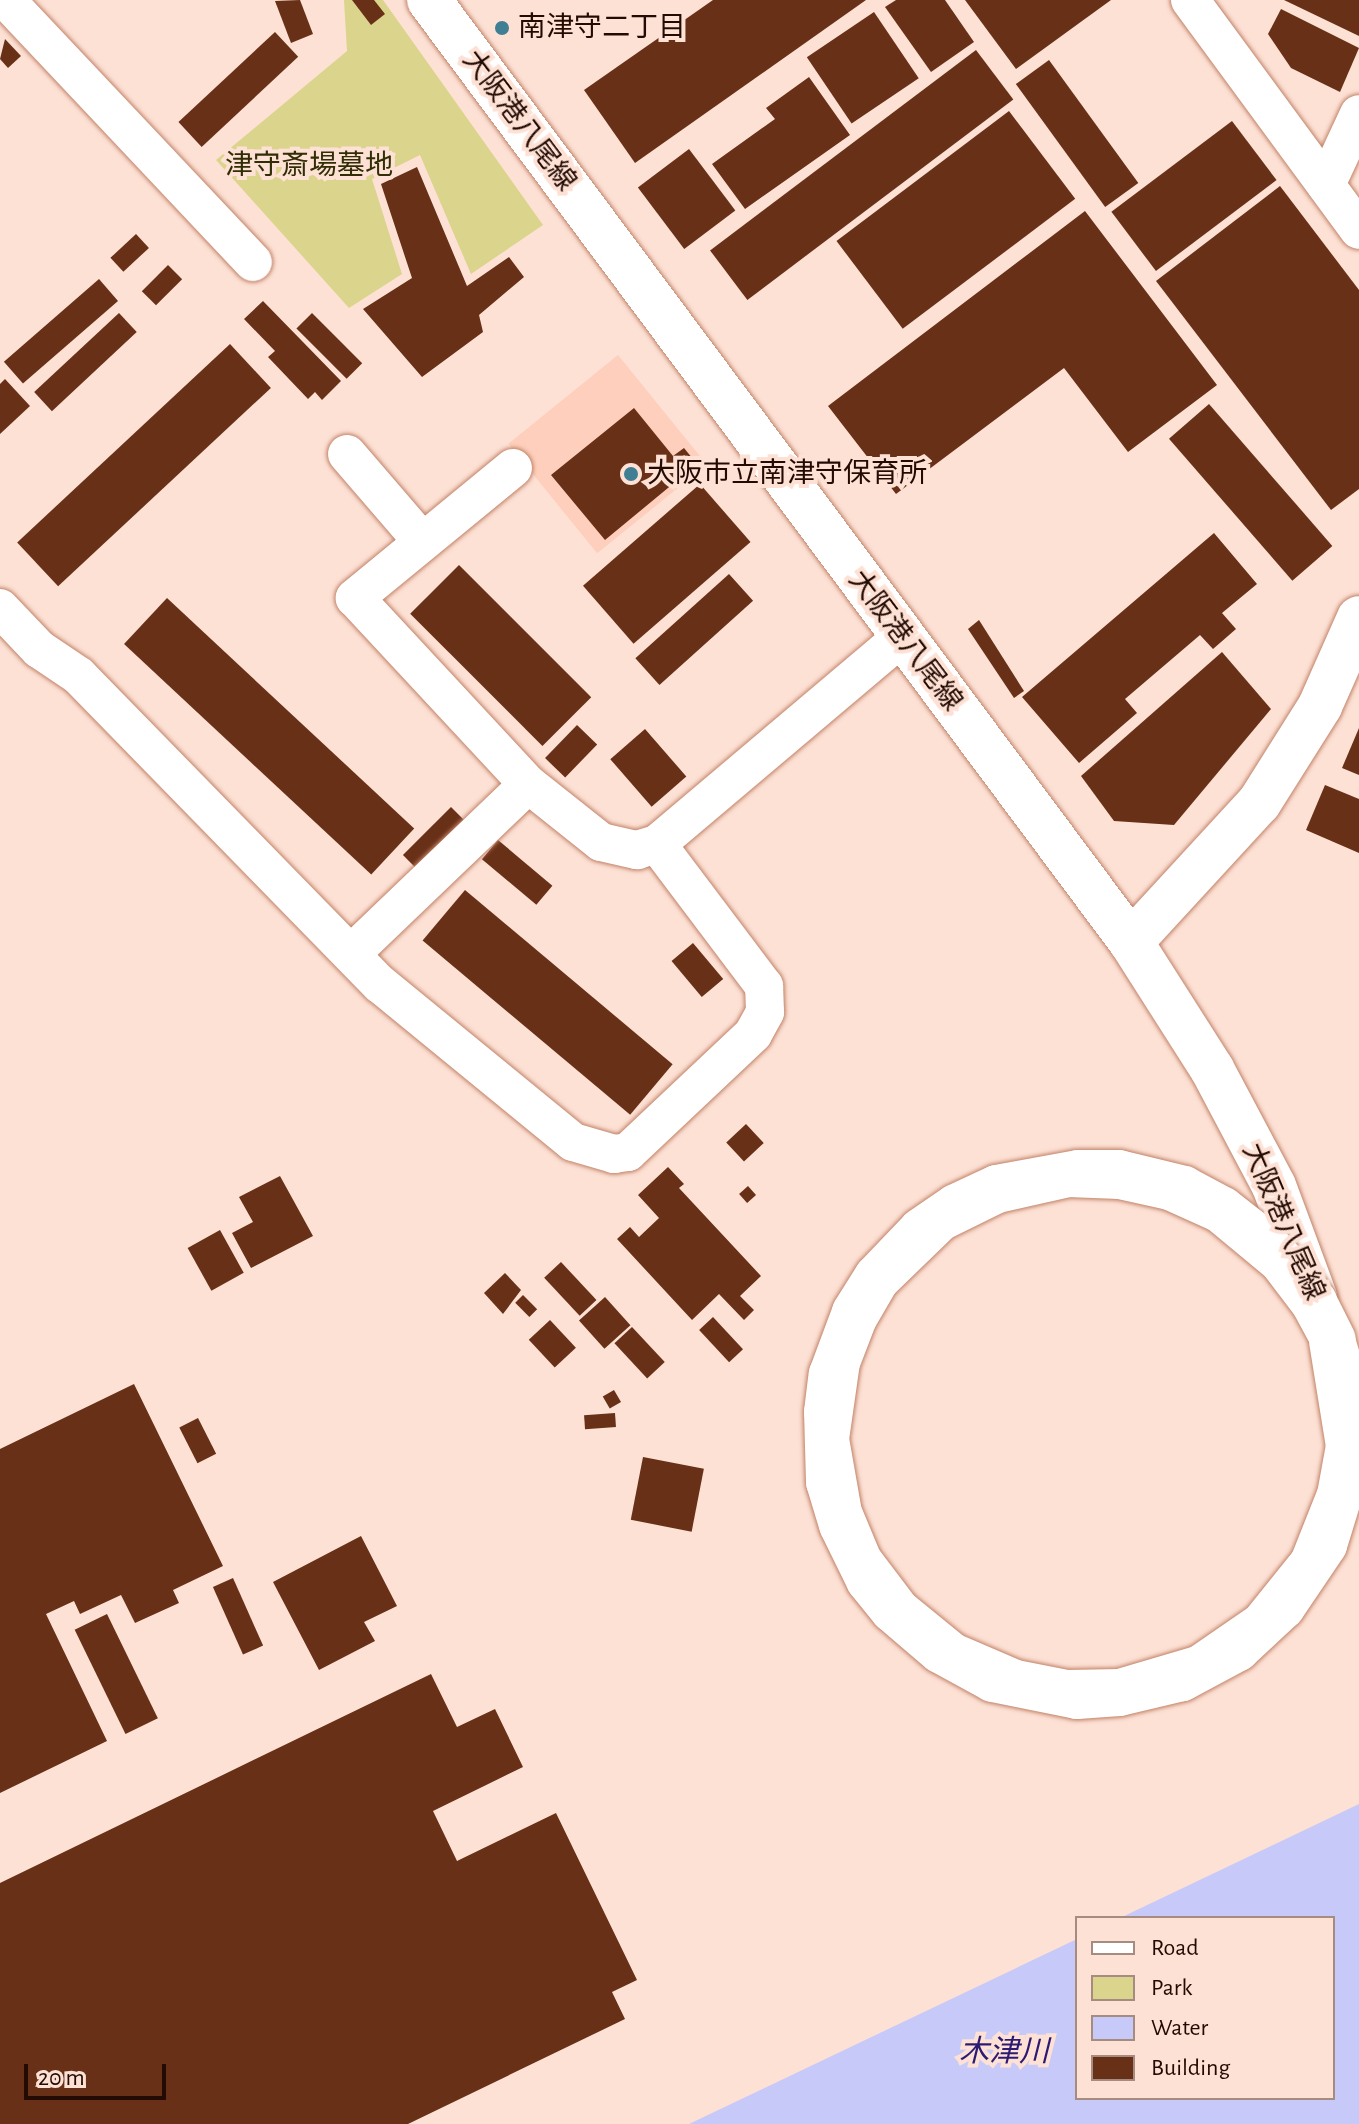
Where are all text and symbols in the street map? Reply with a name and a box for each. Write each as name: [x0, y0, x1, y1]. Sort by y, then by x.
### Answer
place label: 南津守二丁目: [518, 11, 686, 45]
marker: 南津守二丁目: [493, 19, 511, 37]
street label: 大阪港八尾線: [455, 44, 583, 198]
park label: 津守斎場墓地: [225, 149, 393, 183]
place label: 大阪市立南津守保育所: [647, 457, 927, 491]
marker: 大阪市立南津守保育所: [622, 465, 640, 483]
street label: 大阪港八尾線: [841, 564, 969, 718]
street label: 大阪港八尾線: [1235, 1138, 1331, 1306]
legend: [1075, 1916, 1335, 2100]
text: Road: [1151, 1936, 1199, 1960]
text: Park: [1151, 1976, 1192, 2000]
text: Water: [1151, 2016, 1208, 2040]
water label: 木津川: [959, 2034, 1049, 2070]
scale bar: [28, 2048, 170, 2098]
text: Building: [1151, 2056, 1230, 2080]
text: 20 m: [38, 2066, 85, 2090]

